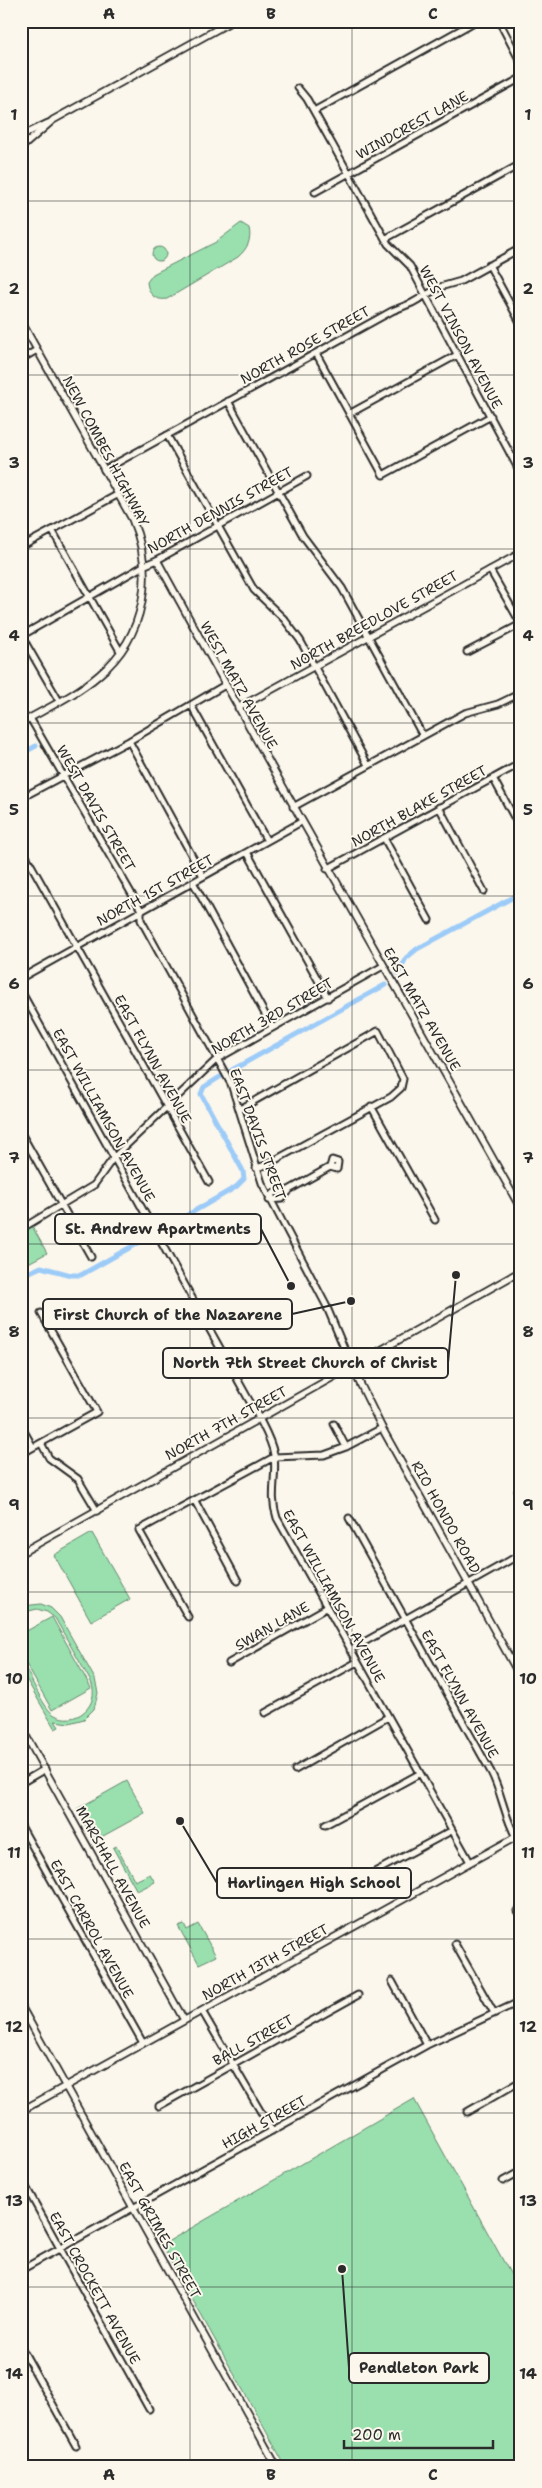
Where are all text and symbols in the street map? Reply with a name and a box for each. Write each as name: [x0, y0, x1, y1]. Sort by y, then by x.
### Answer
text: A: [103, 3, 115, 24]
text: B: [266, 3, 276, 24]
text: C: [428, 3, 438, 24]
street label: WINDCREST LANE: [353, 87, 472, 163]
text: 1: [10, 104, 18, 125]
text: 1: [524, 104, 532, 125]
street label: WEST VINSON AVENUE: [415, 262, 507, 412]
text: 2: [8, 278, 20, 299]
text: 2: [522, 278, 534, 299]
street label: NORTH ROSE STREET: [237, 302, 373, 388]
street label: NEW COMBES HIGHWAY: [59, 373, 154, 530]
text: 3: [8, 452, 20, 473]
text: 3: [522, 452, 534, 473]
street label: NORTH DENNIS STREET: [144, 462, 296, 558]
street label: NORTH BREEDLOVE STREET: [287, 566, 461, 674]
street label: WEST MATZ AVENUE: [196, 618, 282, 752]
text: 4: [8, 625, 20, 646]
text: 4: [522, 625, 534, 646]
street label: WEST DAVIS STREET: [53, 742, 140, 874]
street label: NORTH BLAKE STREET: [348, 761, 490, 851]
text: 5: [9, 799, 19, 820]
text: 5: [523, 799, 533, 820]
street label: NORTH 1ST STREET: [93, 850, 217, 930]
street label: EAST MATZ AVENUE: [379, 944, 465, 1074]
text: 6: [8, 973, 20, 994]
street label: NORTH 3RD STREET: [208, 973, 337, 1058]
text: 6: [522, 973, 534, 994]
street label: EAST FLYNN AVENUE: [110, 992, 196, 1127]
street label: EAST WILLIAMSON AVENUE: [49, 1025, 159, 1205]
street label: EAST DAVIS STREET: [226, 1066, 290, 1203]
text: 7: [8, 1147, 20, 1168]
text: 7: [522, 1147, 534, 1168]
callout: St. Andrew Apartments: [55, 1214, 261, 1244]
text: St. Andrew Apartments: [65, 1219, 251, 1239]
callout: First Church of the Nazarene: [43, 1299, 292, 1329]
text: First Church of the Nazarene: [54, 1305, 282, 1325]
text: 8: [8, 1321, 20, 1342]
text: 8: [522, 1321, 534, 1342]
callout: North 7th Street Church of Christ: [163, 1348, 448, 1378]
text: North 7th Street Church of Christ: [173, 1353, 437, 1373]
street label: NORTH 7TH STREET: [162, 1382, 290, 1464]
street label: RIO HONDO ROAD: [408, 1458, 484, 1576]
text: 9: [8, 1494, 20, 1515]
text: 9: [522, 1494, 534, 1515]
street label: EAST WILLIAMSON AVENUE: [279, 1506, 389, 1686]
street label: SWAN LANE: [231, 1597, 313, 1655]
street label: EAST FLYNN AVENUE: [417, 1627, 503, 1762]
text: 10: [5, 1668, 23, 1689]
text: 10: [519, 1668, 537, 1689]
street label: MARSHALL AVENUE: [72, 1803, 154, 1932]
text: 11: [7, 1842, 21, 1863]
text: 11: [521, 1842, 535, 1863]
street label: EAST CARROL AVENUE: [46, 1856, 138, 2002]
callout: Harlingen High School: [217, 1868, 411, 1898]
text: Harlingen High School: [227, 1873, 401, 1893]
street label: NORTH 13TH STREET: [199, 1920, 332, 2004]
street label: BALL STREET: [209, 2010, 297, 2070]
text: 12: [5, 2016, 23, 2037]
text: 12: [519, 2016, 537, 2037]
street label: HIGH STREET: [218, 2091, 310, 2153]
street label: EAST GRIMES STREET: [115, 2159, 205, 2302]
text: 13: [5, 2190, 23, 2211]
text: 13: [519, 2190, 537, 2211]
street label: EAST CROCKETT AVENUE: [46, 2209, 145, 2368]
callout: Pendleton Park: [349, 2353, 489, 2383]
text: Pendleton Park: [359, 2358, 479, 2378]
text: 14: [5, 2363, 23, 2384]
text: 14: [519, 2363, 537, 2384]
scale bar: [344, 2418, 493, 2450]
text: 200 m: [352, 2425, 401, 2445]
text: A: [103, 2464, 115, 2485]
text: B: [266, 2464, 276, 2485]
text: C: [428, 2464, 438, 2485]

